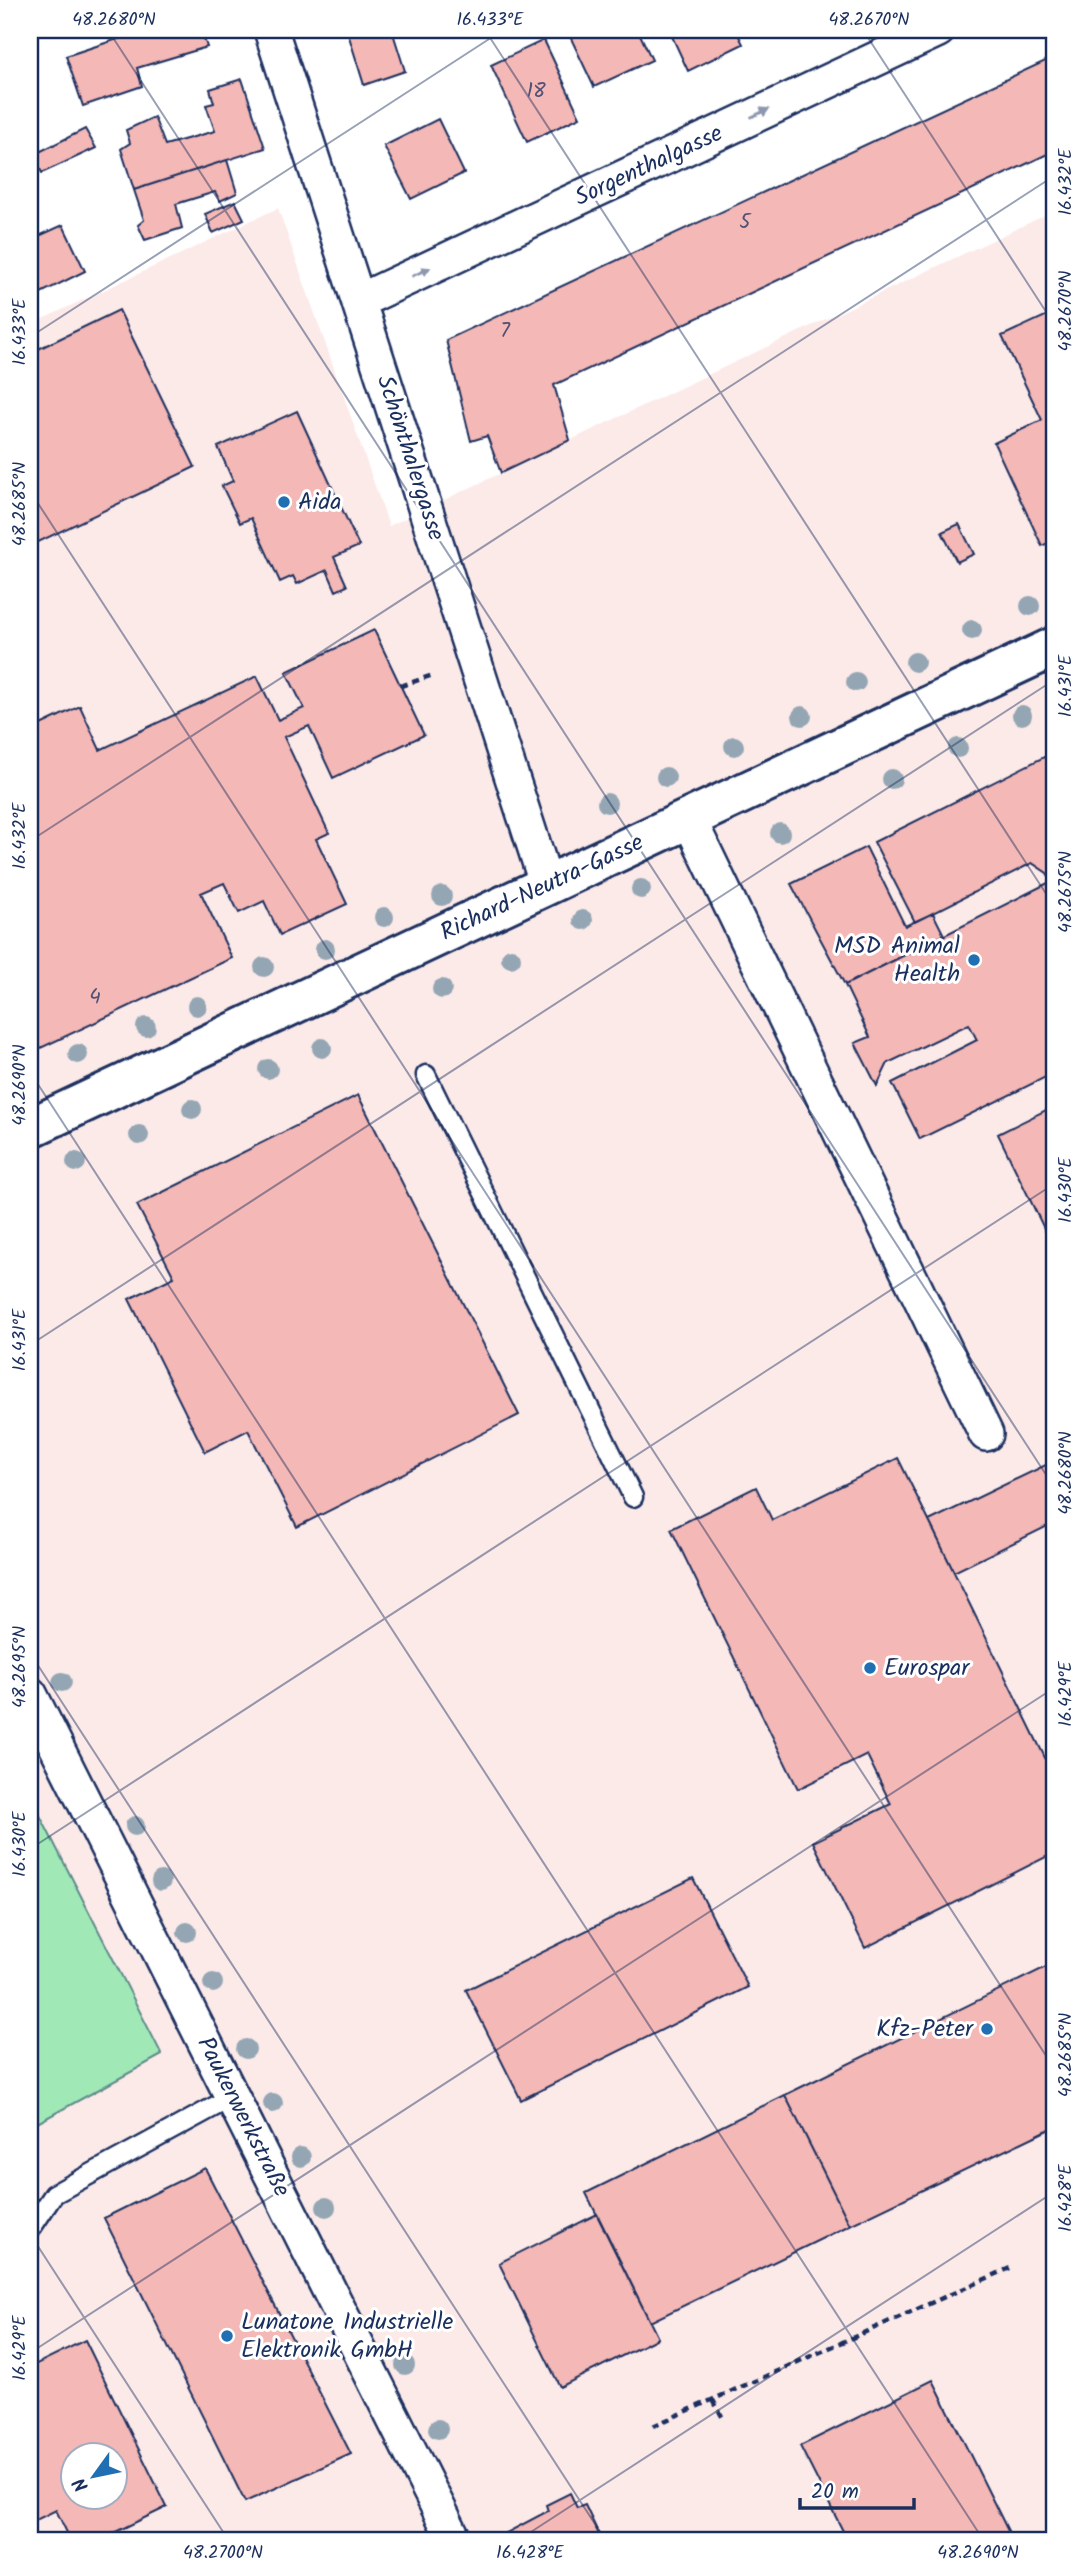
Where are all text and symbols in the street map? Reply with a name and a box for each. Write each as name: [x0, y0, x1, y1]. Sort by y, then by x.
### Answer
text: 48.2680°N: [72, 6, 156, 35]
text: 16.433°E: [456, 6, 524, 35]
text: 48.2670°N: [828, 6, 910, 35]
house number: 18: [526, 75, 546, 108]
one-way arrow: [750, 108, 770, 119]
street label: Sorgenthalgasse: [568, 114, 730, 217]
text: 16.432°E: [1052, 148, 1081, 216]
house number: 5: [739, 206, 752, 239]
one-way arrow: [411, 267, 431, 278]
text: 48.2670°N: [1052, 270, 1081, 352]
text: 16.433°E: [6, 298, 35, 366]
house number: 7: [500, 315, 511, 348]
street label: Schönthalergasse: [365, 370, 455, 546]
text: 48.2685°N: [6, 462, 35, 546]
place label: Aida: [298, 483, 342, 522]
marker: Aida: [276, 494, 292, 510]
text: 16.431°E: [1052, 654, 1081, 717]
text: 16.432°E: [6, 802, 35, 870]
street label: Richard-Neutra-Gasse: [434, 824, 650, 952]
text: 48.2675°N: [1052, 851, 1081, 933]
place label: MSD Animal Health: [834, 927, 960, 994]
marker: MSD Animal Health: [966, 952, 982, 968]
house number: 4: [89, 981, 101, 1014]
text: 48.2690°N: [6, 1044, 35, 1126]
text: 16.430°E: [1052, 1157, 1081, 1223]
text: 16.431°E: [6, 1308, 35, 1371]
text: 48.2680°N: [1052, 1431, 1081, 1515]
text: 48.2695°N: [6, 1626, 35, 1708]
place label: Eurospar: [884, 1649, 971, 1688]
marker: Eurospar: [862, 1660, 878, 1676]
text: 16.429°E: [1052, 1661, 1081, 1727]
text: 16.430°E: [6, 1811, 35, 1877]
place label: Kfz-Peter: [876, 2010, 975, 2049]
text: 48.2685°N: [1052, 2013, 1081, 2097]
marker: Kfz-Peter: [979, 2021, 995, 2037]
street label: Paukerwerkstraße: [186, 2030, 300, 2204]
text: 16.428°E: [1052, 2164, 1081, 2232]
place label: Lunatone Industrielle Elektronik GmbH: [241, 2303, 454, 2370]
text: 16.429°E: [6, 2315, 35, 2381]
marker: Lunatone Industrielle Elektronik GmbH: [219, 2328, 235, 2344]
north arrow: [60, 2442, 130, 2512]
scale bar: [800, 2466, 914, 2510]
text: N: [66, 2471, 97, 2497]
text: 20 m: [811, 2476, 859, 2509]
text: 48.2700°N: [183, 2539, 263, 2568]
text: 16.428°E: [496, 2539, 564, 2568]
text: 48.2690°N: [937, 2539, 1019, 2568]

